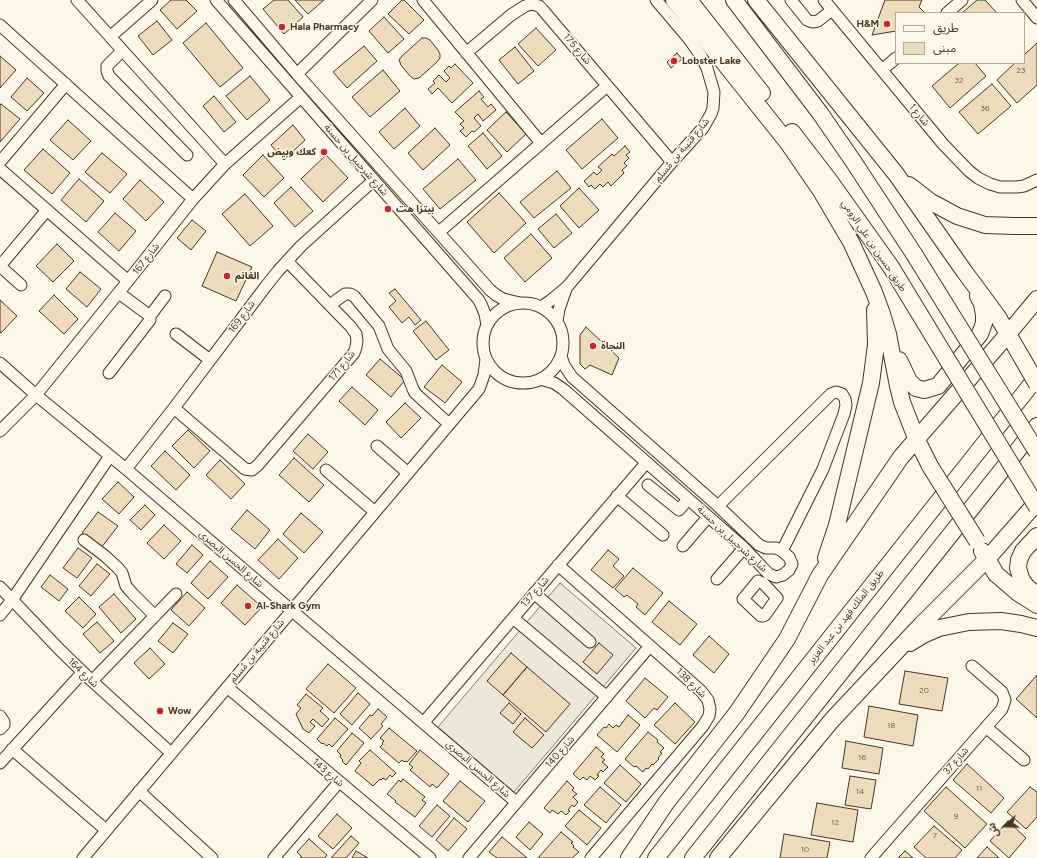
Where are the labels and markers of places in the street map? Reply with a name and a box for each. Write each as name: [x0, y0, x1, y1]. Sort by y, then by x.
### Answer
place label: H&M: [856, 18, 879, 30]
marker: H&M: [882, 19, 892, 29]
place label: Hala Pharmacy: [290, 21, 359, 33]
marker: Hala Pharmacy: [277, 22, 287, 32]
place label: Lobster Lake: [682, 55, 741, 67]
marker: Lobster Lake: [669, 56, 679, 66]
place label: كعك وبيض: [267, 146, 316, 158]
marker: كعك وبيض: [319, 147, 329, 157]
place label: بيتزا هت: [396, 203, 435, 215]
marker: بيتزا هت: [383, 204, 393, 214]
place label: الغانم: [235, 270, 259, 282]
marker: الغانم: [222, 271, 232, 281]
place label: النجاة: [601, 340, 625, 352]
marker: النجاة: [588, 341, 598, 351]
place label: Al-Shark Gym: [256, 600, 320, 612]
marker: Al-Shark Gym: [243, 601, 253, 611]
place label: Wow: [168, 705, 191, 717]
marker: Wow: [155, 706, 165, 716]

